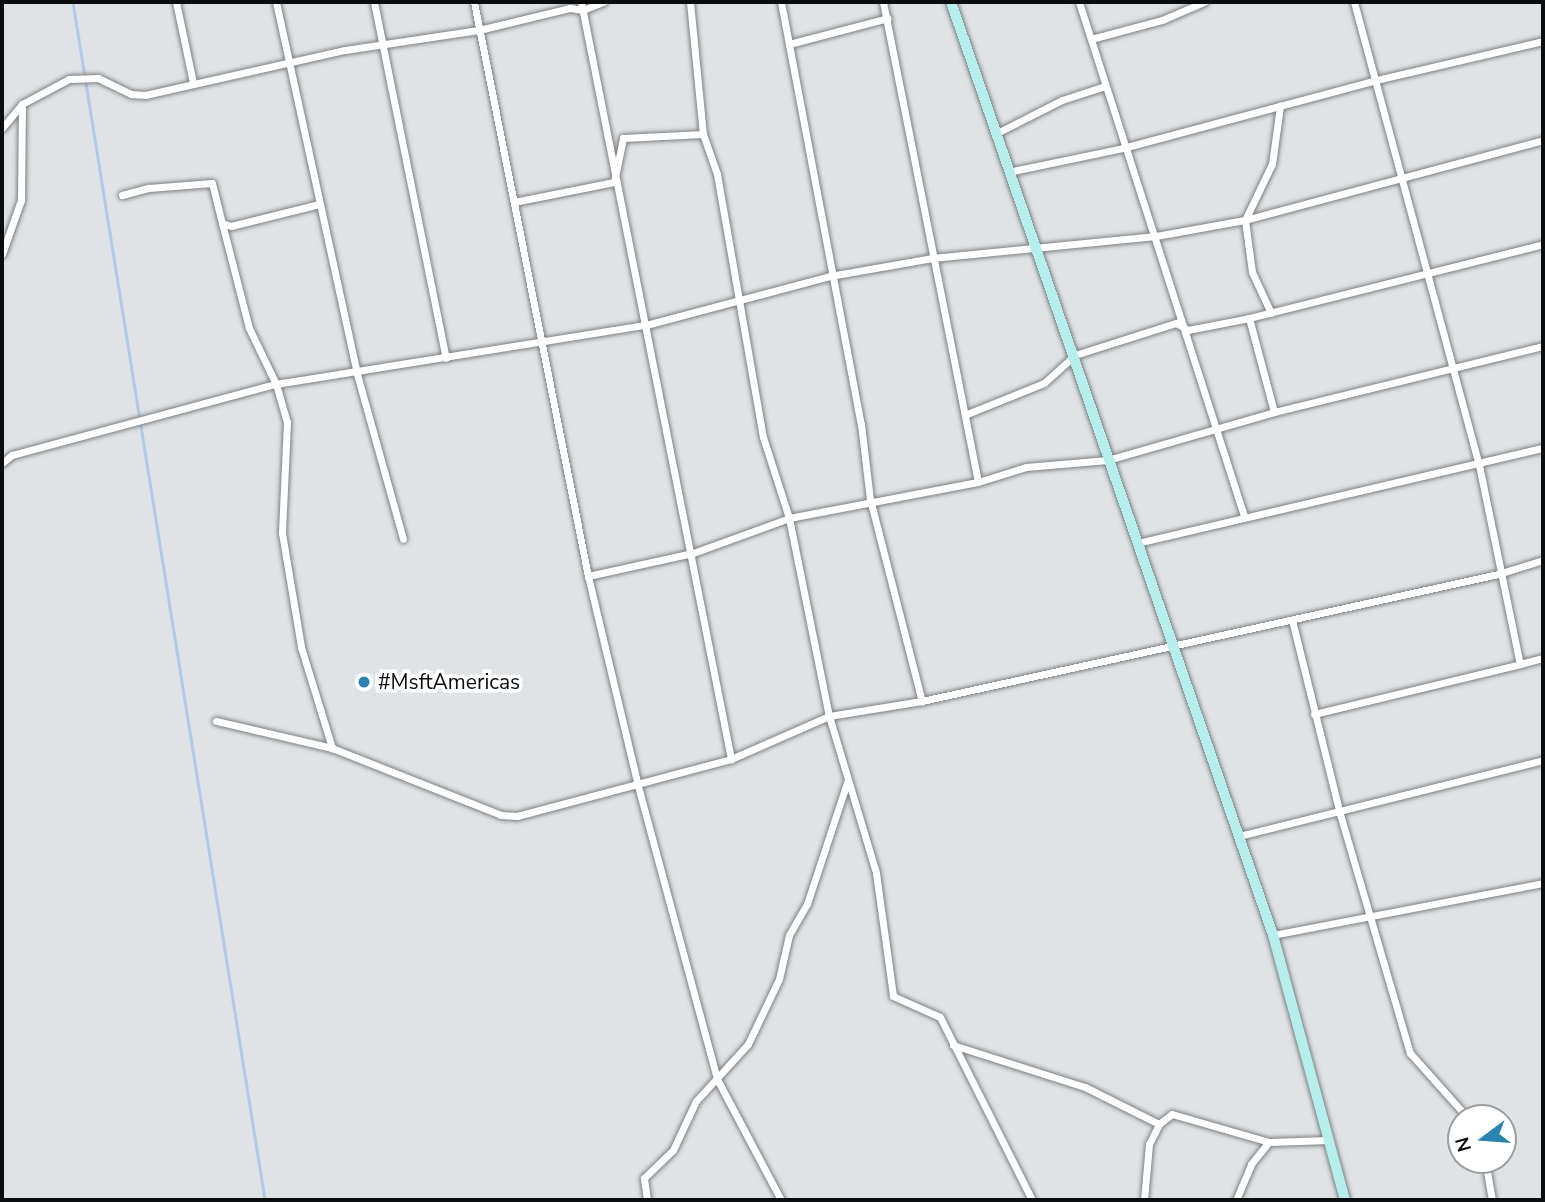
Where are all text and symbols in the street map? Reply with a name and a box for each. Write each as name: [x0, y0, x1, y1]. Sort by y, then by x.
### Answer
place label: #MsftAmericas: [378, 669, 520, 695]
marker: #MsftAmericas: [356, 674, 372, 690]
north arrow: [1447, 1104, 1517, 1174]
text: N: [1449, 1134, 1478, 1155]

